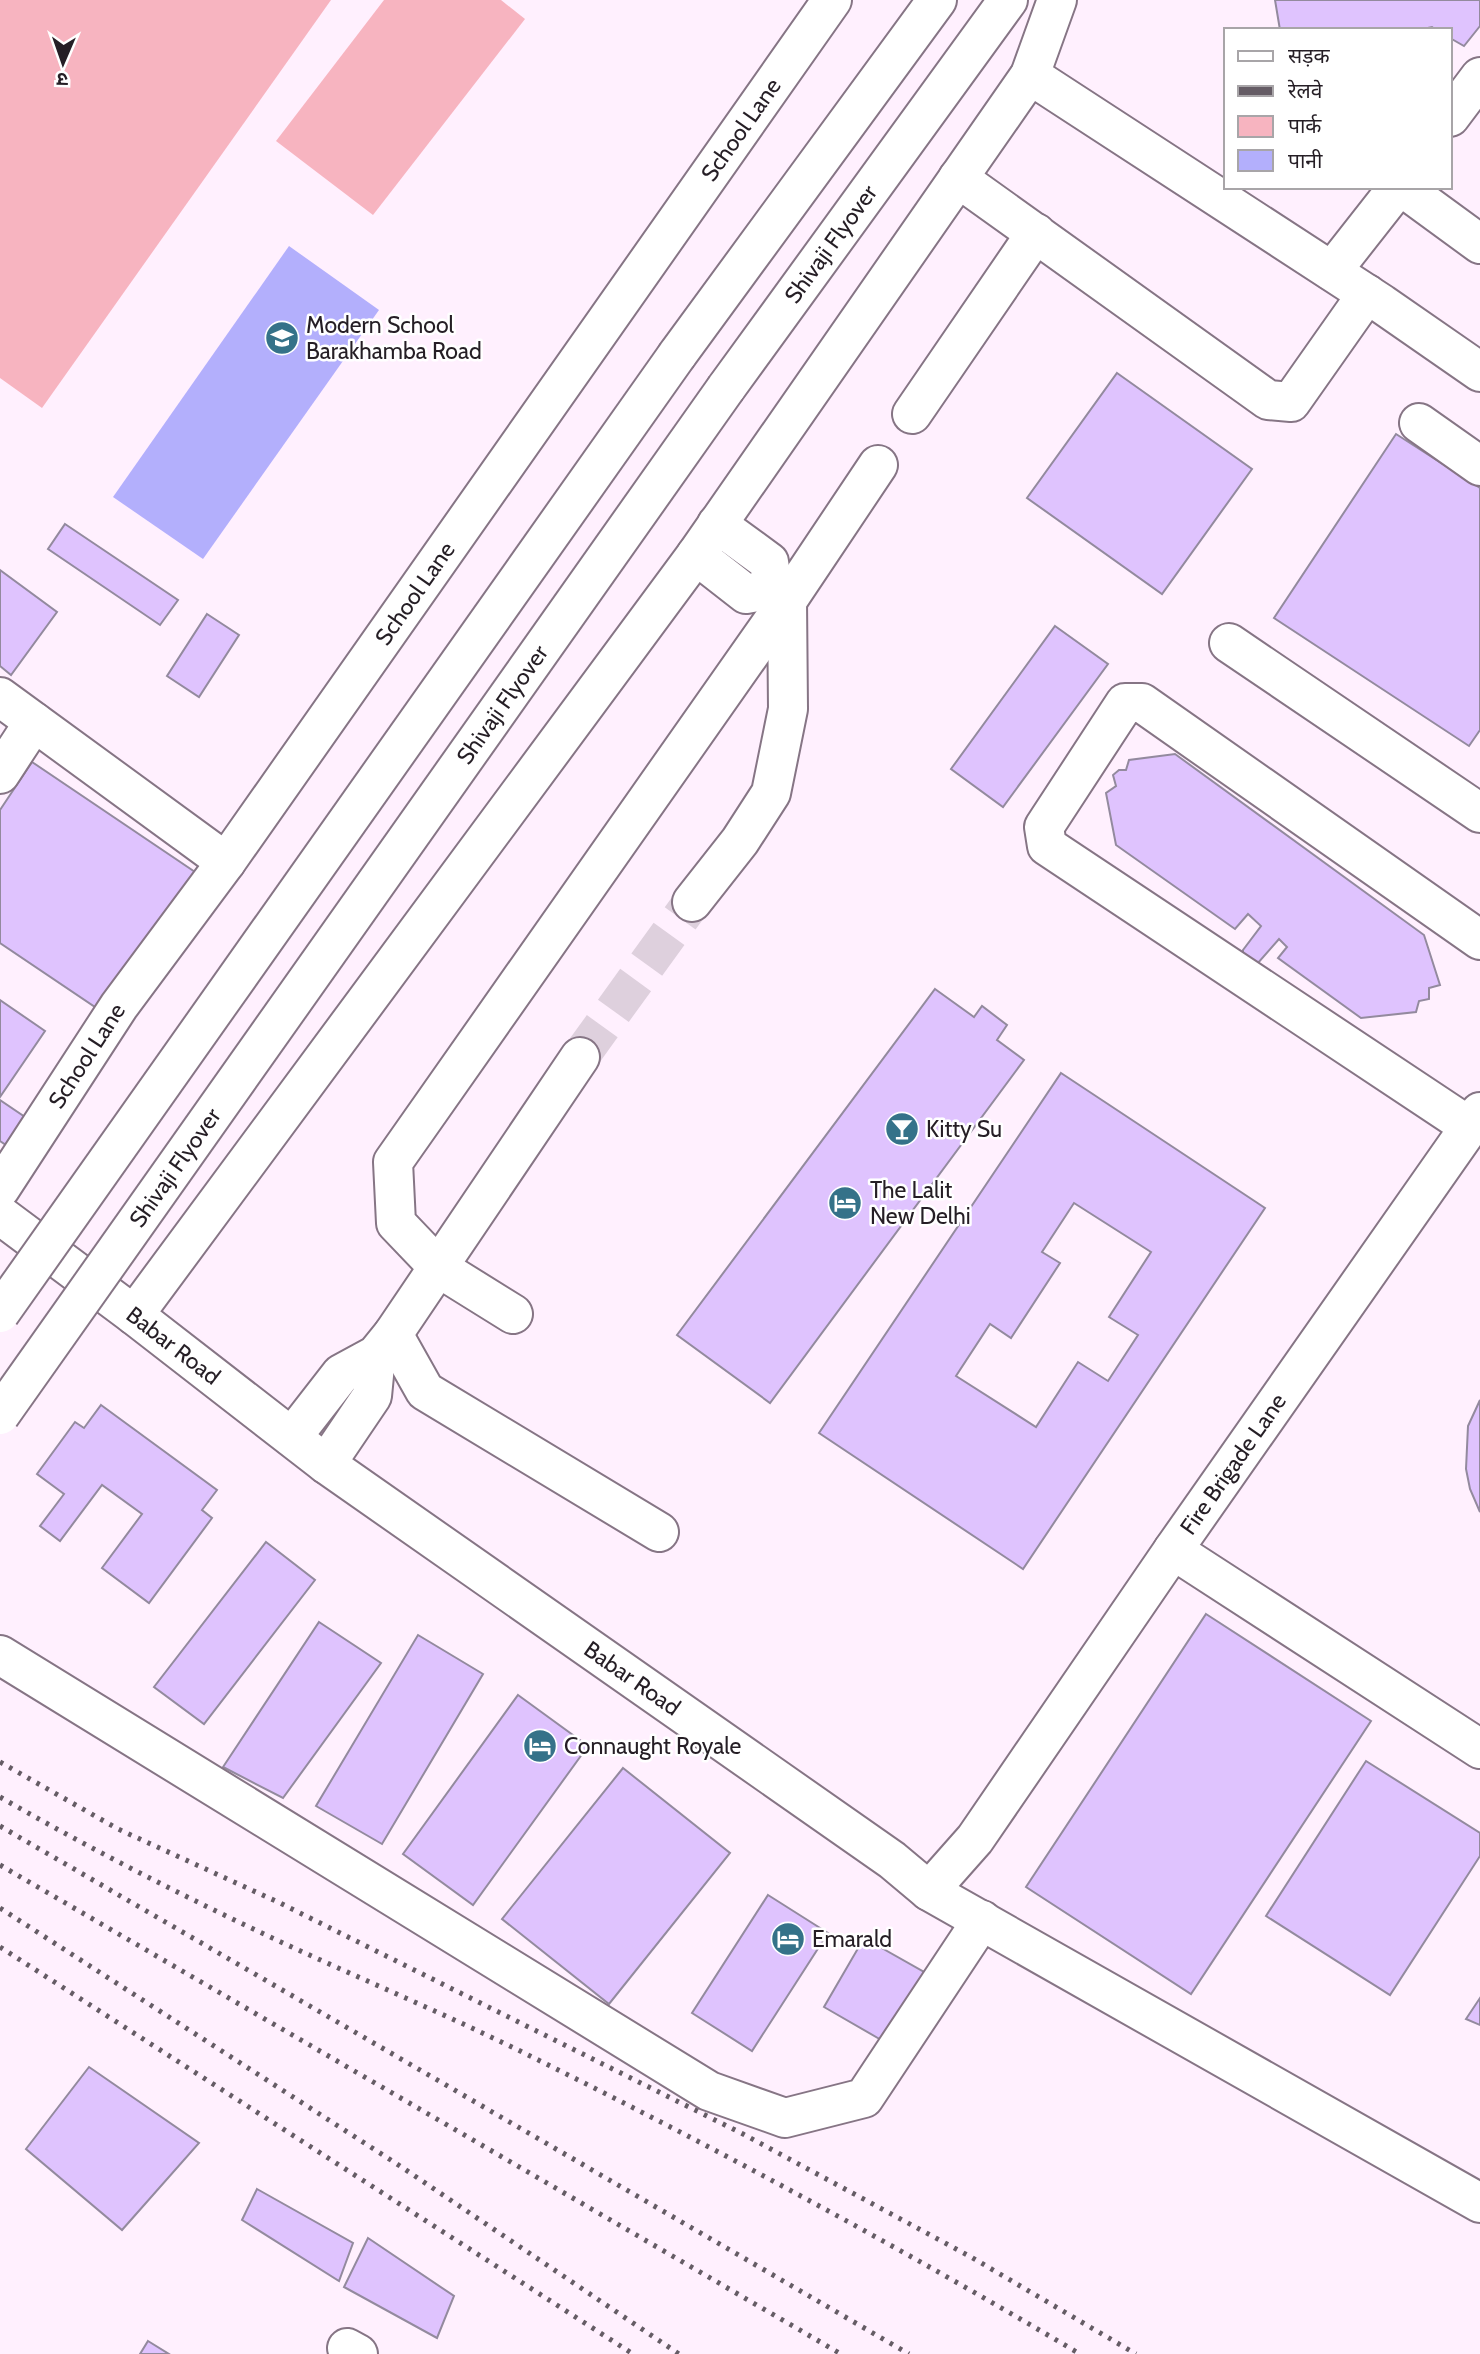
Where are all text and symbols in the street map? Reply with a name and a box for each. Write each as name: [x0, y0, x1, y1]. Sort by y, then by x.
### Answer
north arrow: [28, 28, 98, 98]
legend: [1224, 28, 1452, 189]
text: सड़क: [1288, 43, 1330, 68]
text: उ: [56, 68, 68, 91]
street label: School Lane: [695, 72, 787, 187]
text: रेलवे: [1287, 78, 1323, 103]
text: पार्क: [1288, 113, 1322, 138]
text: पानी: [1288, 148, 1323, 173]
street label: Shivaji Flyover: [778, 179, 883, 309]
place label: Modern School Barakhamba Road: [306, 311, 482, 365]
school or university icon: Modern School Barakhamba Road: [263, 319, 301, 357]
street label: School Lane: [369, 536, 461, 650]
street label: Shivaji Flyover: [451, 639, 554, 769]
street label: School Lane: [42, 998, 131, 1113]
street label: Shivaji Flyover: [123, 1102, 227, 1232]
bar icon: Kitty Su: [883, 1110, 921, 1148]
place label: Kitty Su: [926, 1115, 1002, 1143]
place label: The Lalit New Delhi: [870, 1176, 971, 1230]
hotel icon: The Lalit New Delhi: [826, 1184, 864, 1222]
street label: Babar Road: [121, 1300, 226, 1391]
street label: Fire Brigade Lane: [1174, 1388, 1292, 1540]
street label: Babar Road: [579, 1635, 686, 1722]
hotel icon: Connaught Royale: [521, 1727, 559, 1765]
place label: Connaught Royale: [564, 1732, 742, 1760]
hotel icon: Emarald: [769, 1920, 807, 1958]
place label: Emarald: [812, 1925, 892, 1953]

